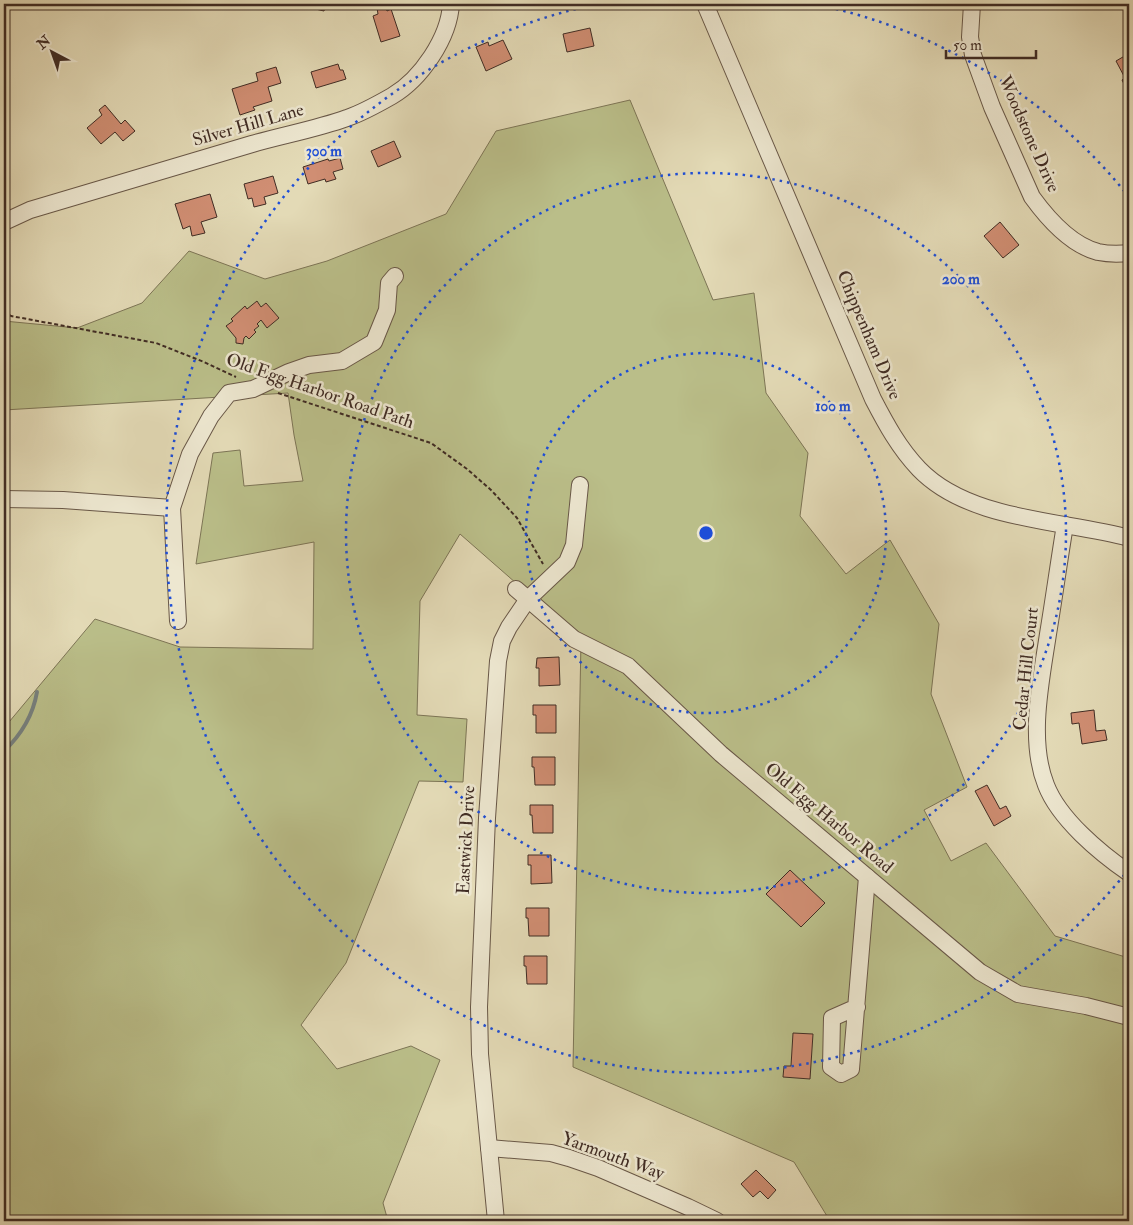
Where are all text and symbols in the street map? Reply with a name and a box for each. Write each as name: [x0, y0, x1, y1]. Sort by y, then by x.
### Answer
north arrow: [28, 28, 78, 78]
scale bar: [946, 28, 1036, 60]
text: N: [33, 32, 54, 54]
text: 50 m: [953, 36, 982, 55]
street label: Woodstone Drive: [993, 71, 1065, 196]
street label: Silver Hill Lane: [190, 98, 307, 152]
text: 300 m: [306, 142, 342, 161]
street label: Chippenham Drive: [831, 267, 907, 404]
text: 200 m: [942, 270, 980, 289]
street label: Old Egg Harbor Road Path: [223, 348, 418, 434]
text: 100 m: [815, 397, 851, 416]
centre of rings: [697, 524, 715, 542]
street label: Cedar Hill Court: [1008, 606, 1044, 732]
street label: Old Egg Harbor Road: [760, 758, 898, 879]
street label: Eastwick Drive: [452, 784, 480, 895]
street label: Yarmouth Way: [558, 1127, 669, 1186]

